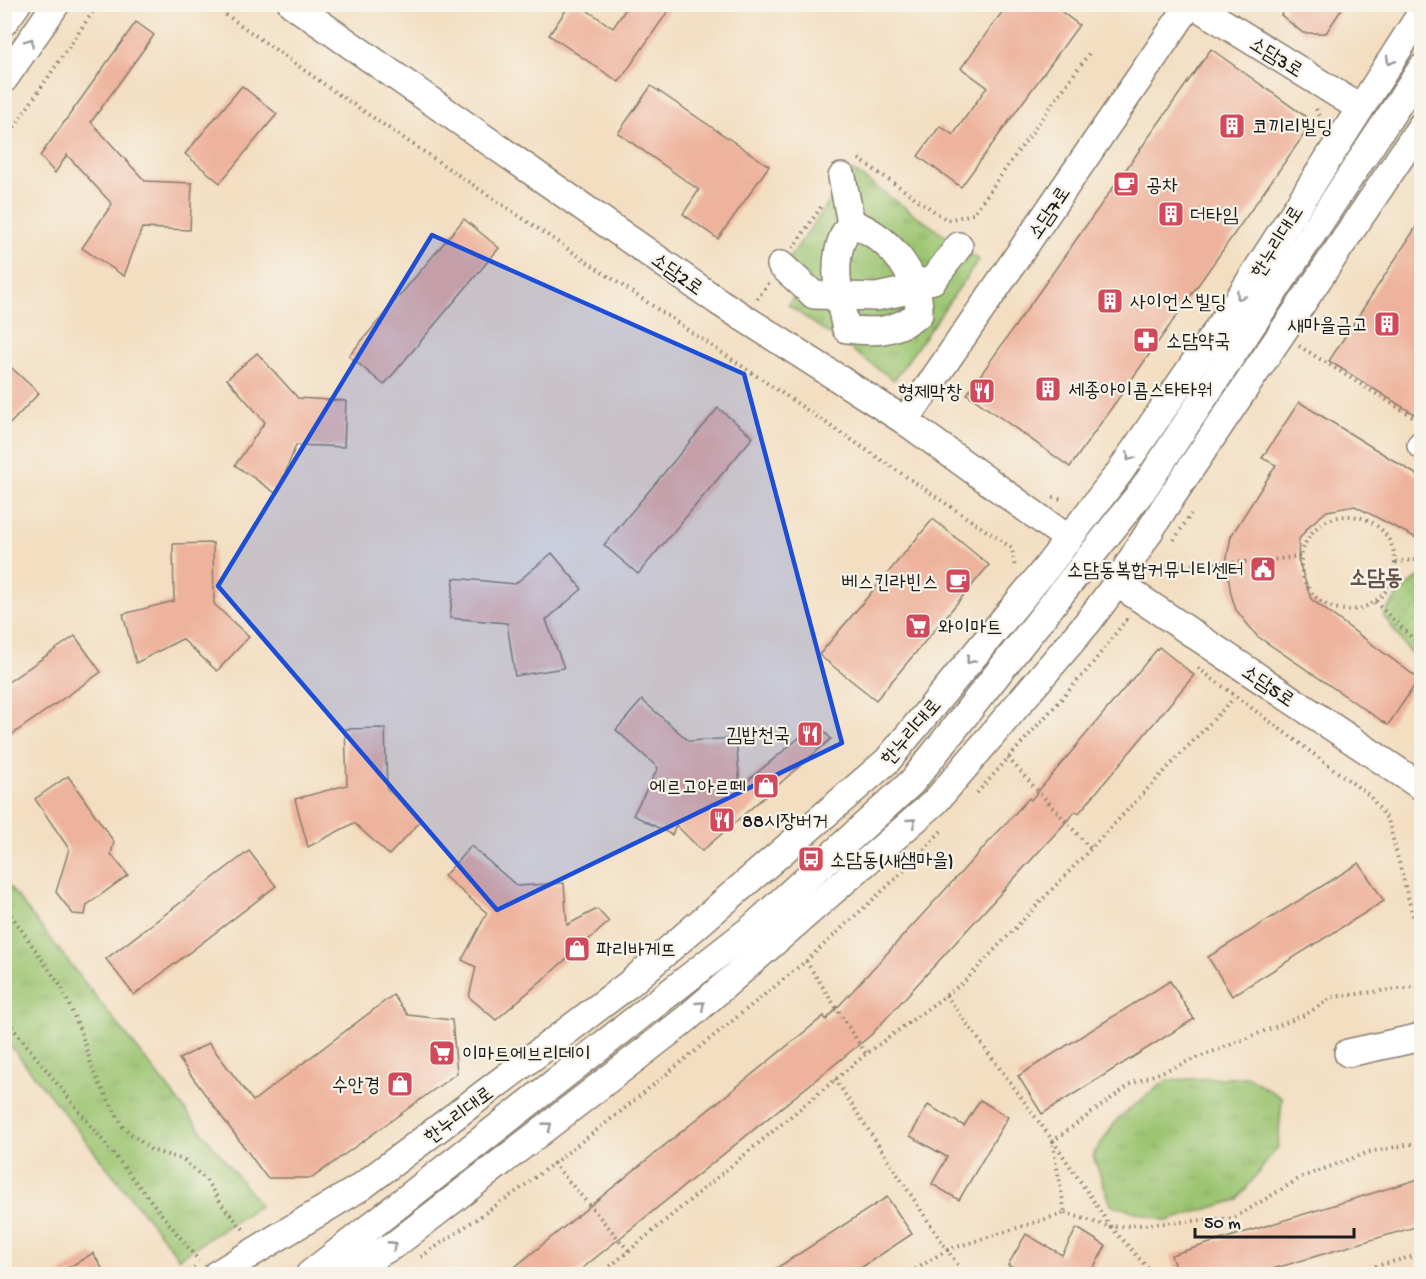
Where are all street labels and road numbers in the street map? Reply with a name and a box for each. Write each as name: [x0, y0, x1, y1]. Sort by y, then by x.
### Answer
street label: 소담3로: [1244, 34, 1306, 84]
street label: 소담7로: [1025, 183, 1077, 245]
street label: 한누리대로: [1248, 203, 1310, 283]
street label: 소담2로: [646, 250, 706, 302]
street label: 소담5로: [1236, 662, 1298, 714]
street label: 한누리대로: [878, 695, 948, 771]
street label: 한누리대로: [421, 1083, 499, 1150]

